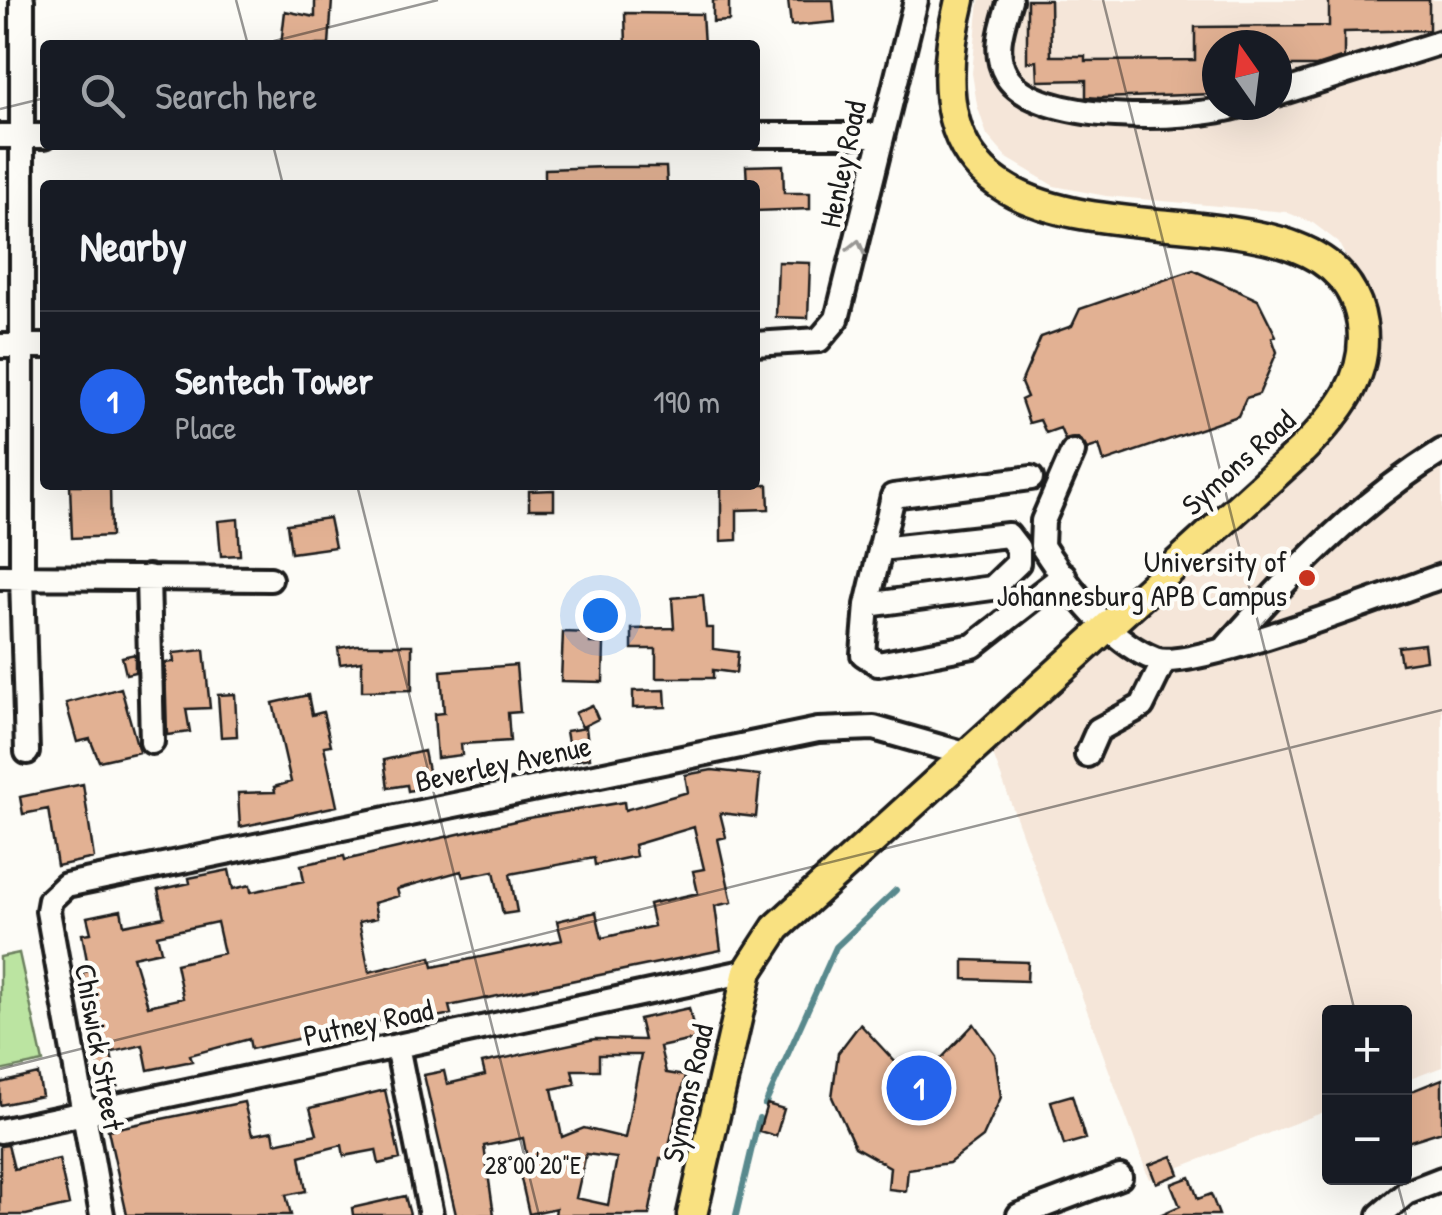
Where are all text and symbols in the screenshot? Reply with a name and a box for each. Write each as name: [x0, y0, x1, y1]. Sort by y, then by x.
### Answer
north arrow: [1202, 30, 1292, 120]
search box: [40, 40, 760, 150]
icon: search: [75, 68, 130, 123]
text: Search here: [155, 69, 317, 121]
street label: Henley Road: [809, 97, 875, 231]
text: Nearby: [80, 217, 187, 274]
one-way arrow: [845, 239, 866, 256]
text: Sentech Tower: [175, 354, 373, 406]
text: 1: [107, 380, 118, 423]
text: 190 m: [653, 380, 720, 423]
street label: Symons Road: [1173, 400, 1304, 524]
text: Place: [175, 406, 237, 449]
place label: University of Johannesburg APB Campus: [997, 541, 1287, 615]
marker: University of Johannesburg APB Campus: [1296, 567, 1318, 589]
your location: [575, 590, 626, 641]
street label: Beverley Avenue: [412, 725, 594, 801]
street label: Chiswick Street: [66, 960, 134, 1134]
street label: Putney Road: [300, 989, 437, 1055]
map controls: [1322, 1005, 1412, 1185]
button: +: [1322, 1005, 1412, 1095]
street label: Symons Road: [652, 1020, 722, 1166]
pin: 1: [886, 1050, 952, 1126]
button: −: [1322, 1095, 1412, 1185]
text: 28°00'20"E: [485, 1148, 581, 1182]

